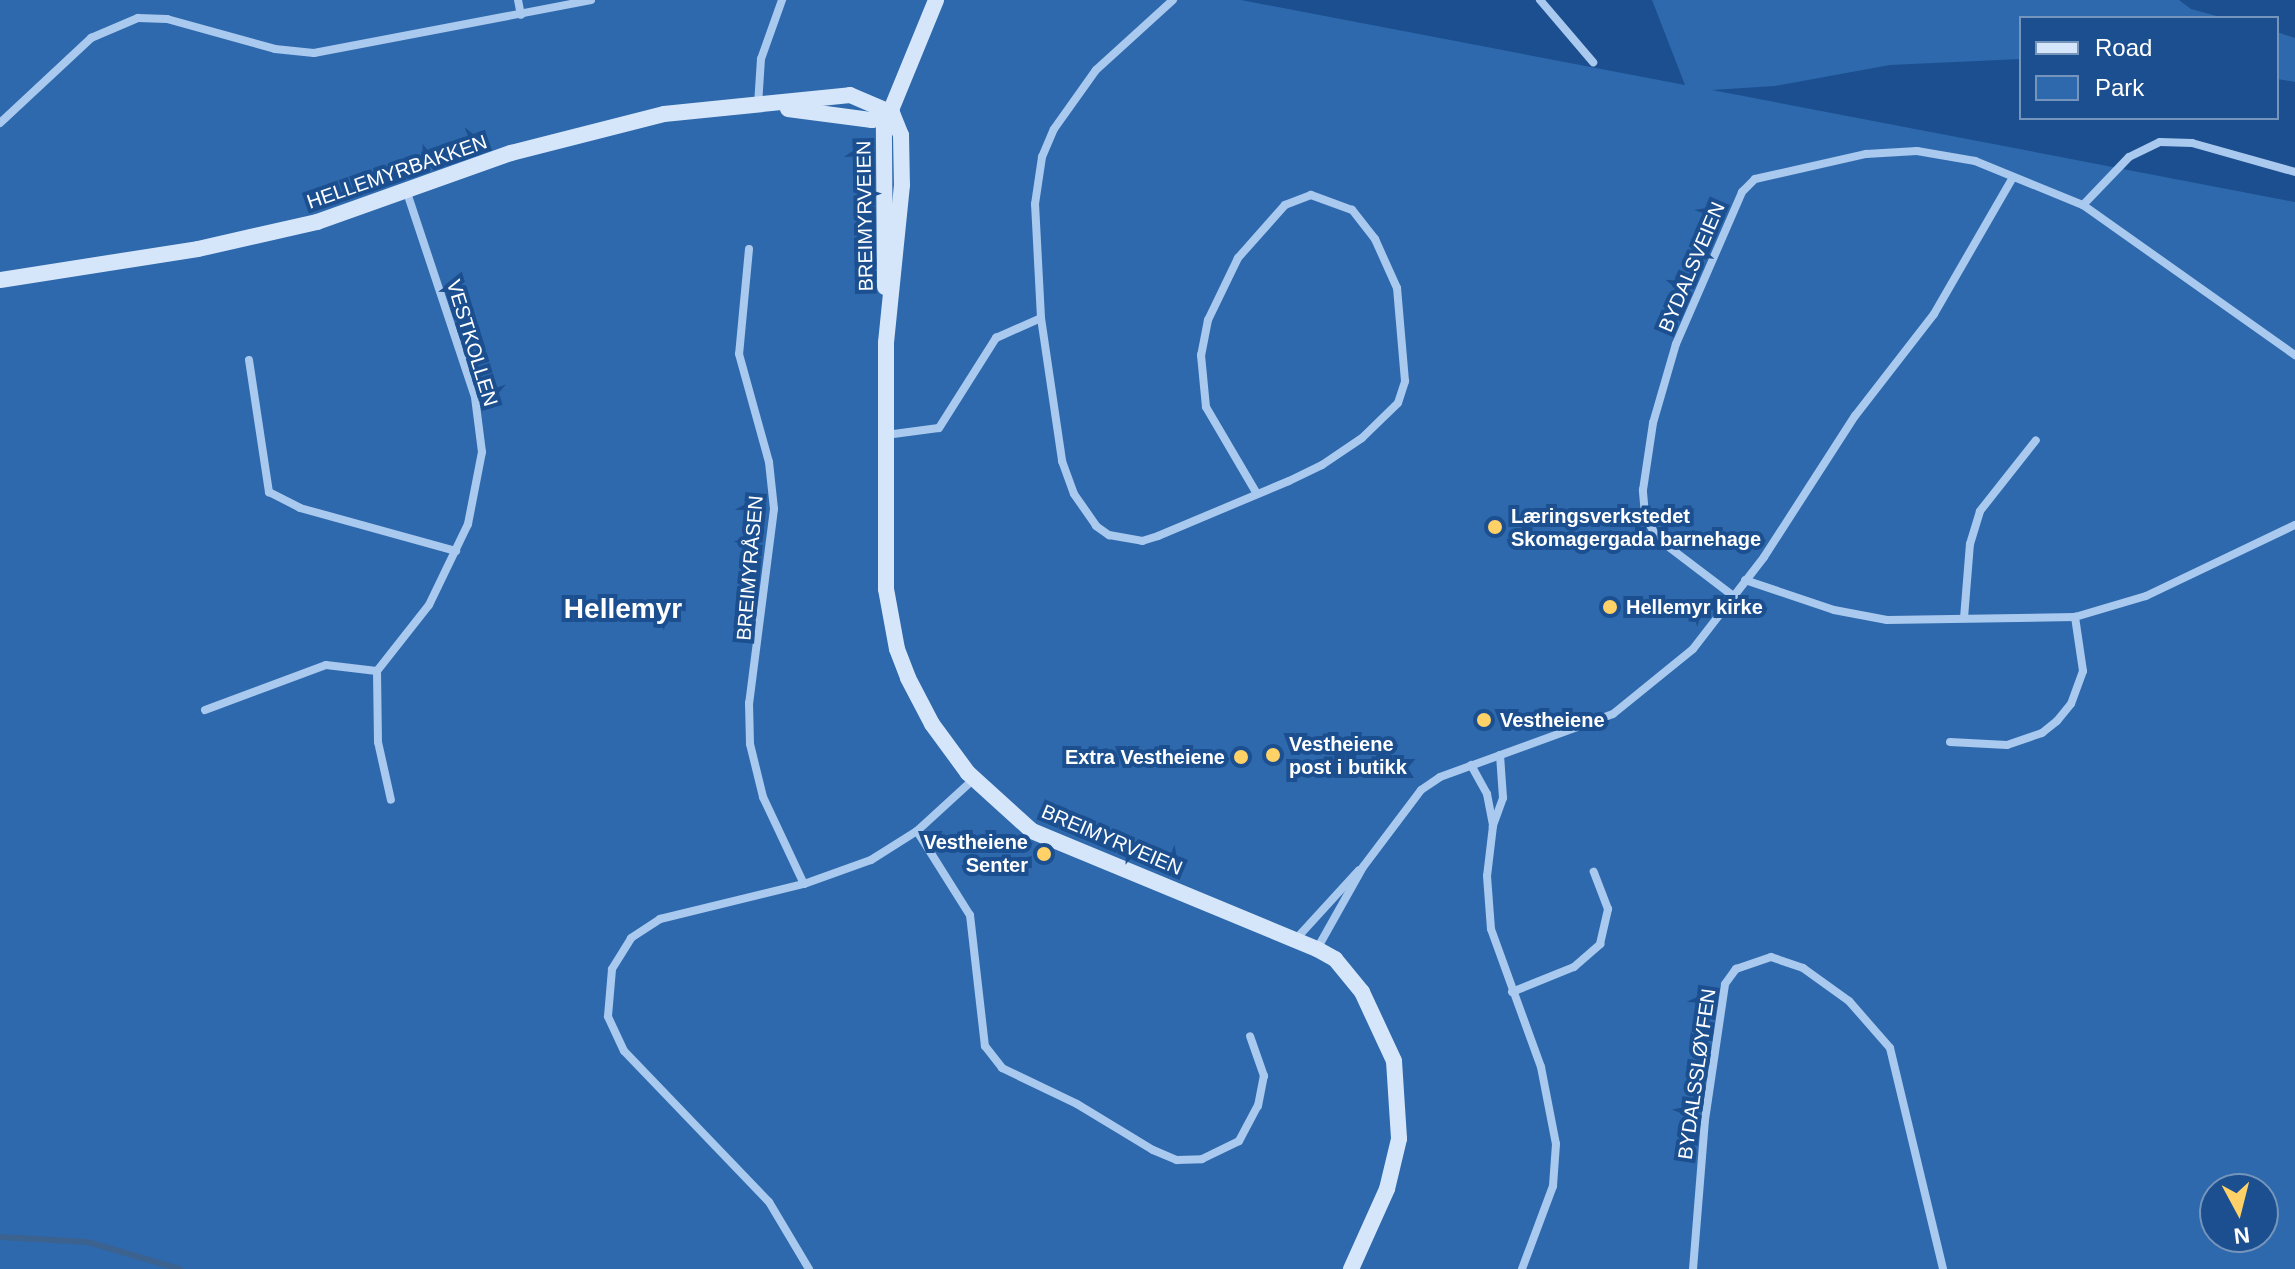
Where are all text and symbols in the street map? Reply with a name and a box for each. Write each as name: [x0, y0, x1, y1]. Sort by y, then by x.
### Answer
legend: [2019, 16, 2279, 120]
text: Road: [2095, 34, 2152, 61]
text: Park: [2095, 74, 2144, 101]
street label: HELLEMYRBAKKEN: [304, 130, 490, 214]
street label: BREIMYRVEIEN: [852, 140, 878, 292]
street label: BYDALSVEIEN: [1654, 198, 1730, 336]
street label: VESTKOLLEN: [441, 277, 503, 409]
street label: BREIMYRÅSEN: [732, 494, 768, 642]
place label: Læringsverkstedet Skomagergada barnehage: [1511, 504, 1761, 551]
marker: Læringsverkstedet Skomagergada barnehage: [1486, 518, 1504, 536]
district label: Hellemyr: [564, 592, 682, 626]
place label: Hellemyr kirke: [1626, 595, 1763, 619]
marker: Hellemyr kirke: [1601, 598, 1619, 616]
place label: Vestheiene: [1500, 708, 1605, 732]
marker: Vestheiene: [1475, 711, 1493, 729]
place label: Vestheiene post i butikk: [1289, 732, 1407, 779]
place label: Extra Vestheiene: [1065, 745, 1225, 769]
marker: Vestheiene post i butikk: [1264, 746, 1282, 764]
marker: Extra Vestheiene: [1232, 748, 1250, 766]
street label: BREIMYRVEIEN: [1038, 799, 1186, 881]
place label: Vestheiene Senter: [923, 830, 1028, 877]
marker: Vestheiene Senter: [1035, 845, 1053, 863]
street label: BYDALSSLØYFEN: [1673, 987, 1721, 1161]
north arrow: [2199, 1173, 2279, 1253]
text: N: [2232, 1222, 2251, 1249]

